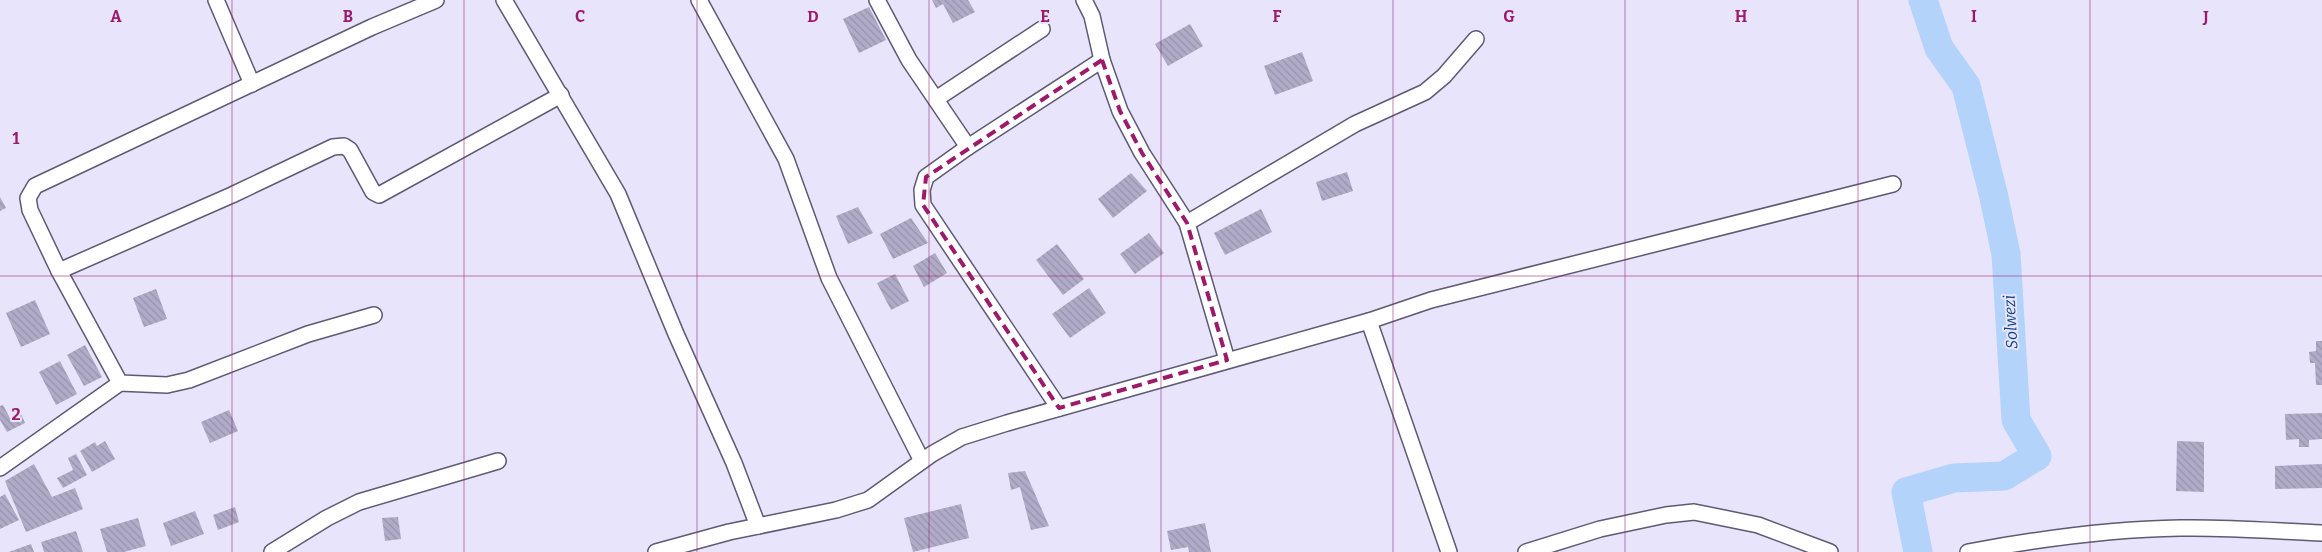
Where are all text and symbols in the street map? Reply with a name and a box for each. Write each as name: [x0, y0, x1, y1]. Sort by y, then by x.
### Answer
text: A: [110, 7, 122, 26]
text: B: [343, 7, 353, 26]
text: C: [575, 7, 585, 26]
text: D: [807, 7, 819, 26]
text: E: [1040, 7, 1050, 26]
text: F: [1273, 7, 1282, 26]
text: G: [1503, 7, 1515, 26]
text: H: [1735, 7, 1748, 26]
text: I: [1971, 7, 1977, 26]
text: J: [2202, 7, 2209, 26]
text: 1: [13, 129, 20, 148]
water label: Solwezi: [2000, 294, 2021, 350]
text: 2: [11, 405, 21, 424]

